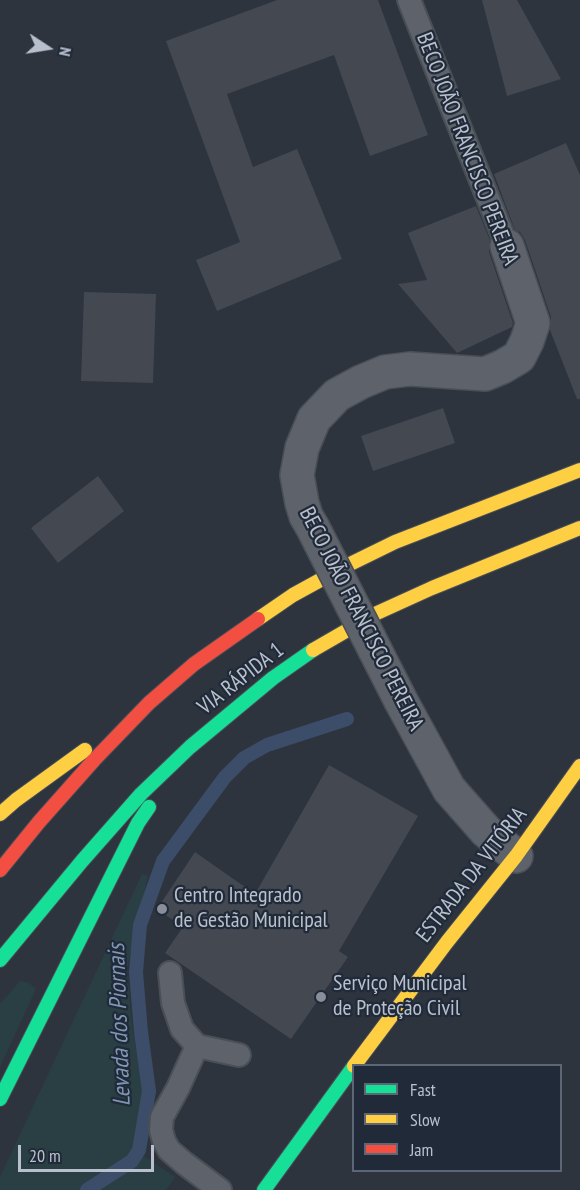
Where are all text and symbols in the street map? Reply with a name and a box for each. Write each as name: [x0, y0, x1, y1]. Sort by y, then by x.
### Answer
north arrow: [18, 18, 78, 78]
street label: BECO JOÃO FRANCISCO PEREIRA: [410, 29, 524, 269]
text: N: [55, 45, 76, 58]
street label: BECO JOÃO FRANCISCO PEREIRA: [293, 503, 429, 735]
street label: VIA RÁPIDA 1: [193, 637, 289, 721]
street label: ESTRADA DA VITÓRIA: [411, 802, 533, 948]
place label: Centro Integrado de Gestão Municipal: [174, 883, 328, 934]
marker: Centro Integrado de Gestão Municipal: [155, 902, 169, 916]
water label: Levada dos Piornais: [103, 943, 137, 1107]
place label: Serviço Municipal de Proteção Civil: [333, 971, 467, 1022]
marker: Serviço Municipal de Proteção Civil: [314, 990, 328, 1004]
legend: [352, 1064, 562, 1172]
text: Fast: [410, 1078, 436, 1101]
text: Slow: [410, 1108, 440, 1131]
scale bar: [21, 1133, 158, 1171]
text: Jam: [410, 1138, 433, 1161]
text: 20 m: [29, 1144, 61, 1167]

